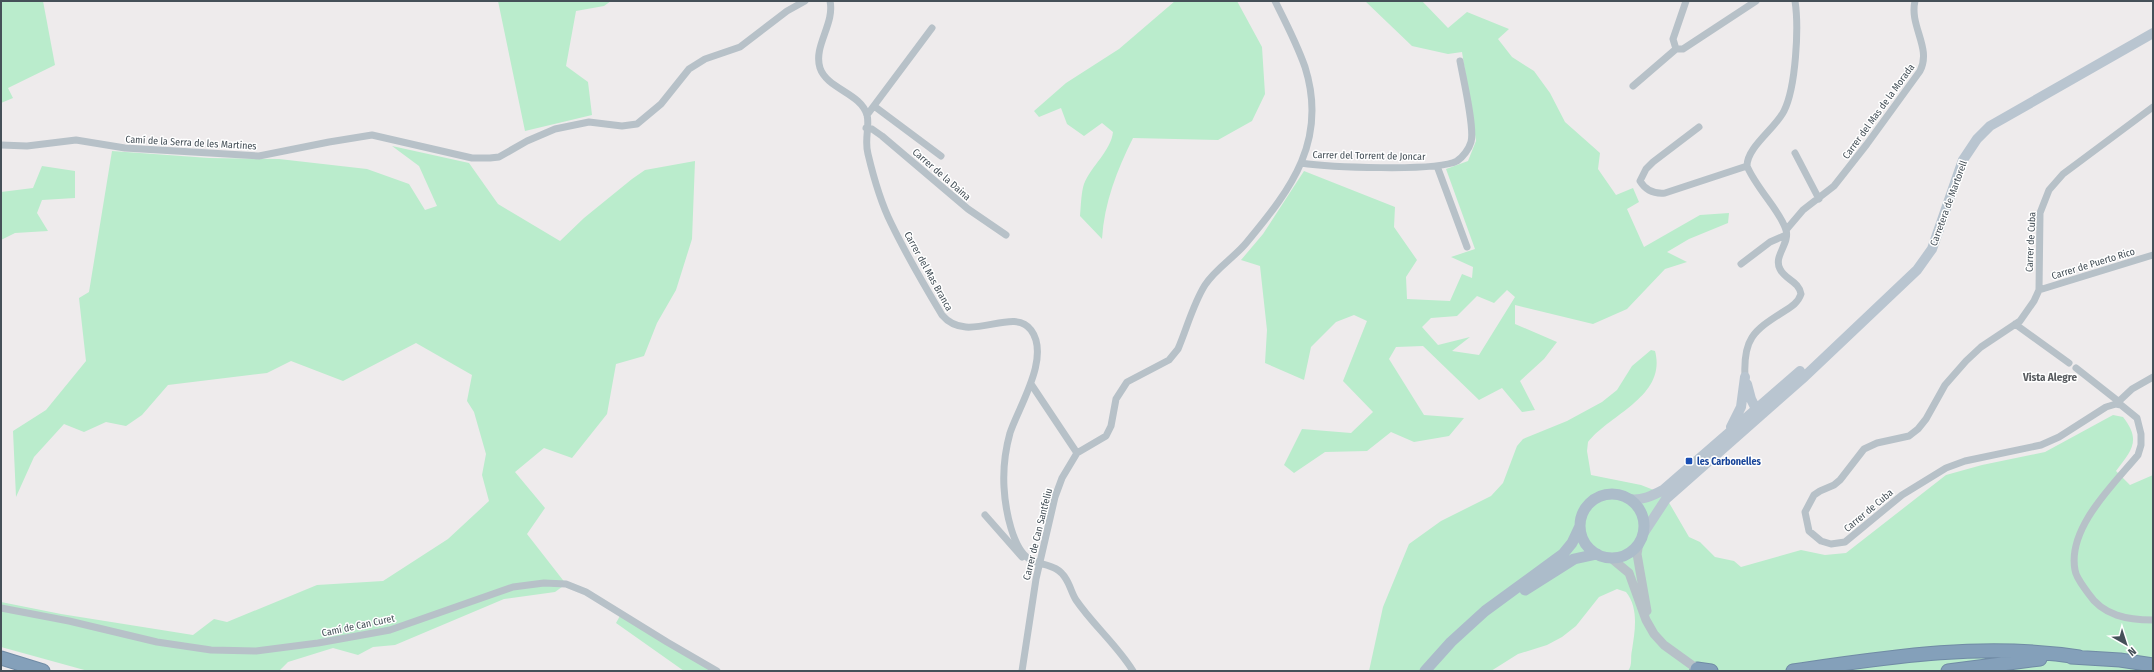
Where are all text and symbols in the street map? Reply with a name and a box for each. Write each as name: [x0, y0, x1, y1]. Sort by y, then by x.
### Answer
street label: Carrer del Mas de la Morada: [1840, 62, 1917, 161]
street label: Camí de la Serra de les Martines: [125, 133, 257, 152]
street label: Carrer de la Daina: [910, 146, 973, 203]
street label: Carrer del Torrent de Joncar: [1312, 149, 1426, 163]
street label: Carretera de Martorell: [1928, 159, 1970, 248]
street label: Carrer de Cuba: [2023, 212, 2039, 272]
street label: Carrer del Mas Branca: [901, 230, 955, 313]
street label: Carrer de Puerto Rico: [2050, 246, 2137, 282]
district label: Vista Alegre: [2022, 371, 2078, 384]
marker: les Carbonelles: [1684, 456, 1694, 466]
place label: les Carbonelles: [1697, 456, 1762, 468]
street label: Carrer de Can Santfeliu: [1021, 487, 1055, 581]
street label: Carrer de Cuba: [1842, 487, 1896, 535]
street label: Camí de Can Curet: [320, 611, 396, 640]
north arrow: [2106, 624, 2146, 664]
text: N: [2125, 644, 2139, 659]

